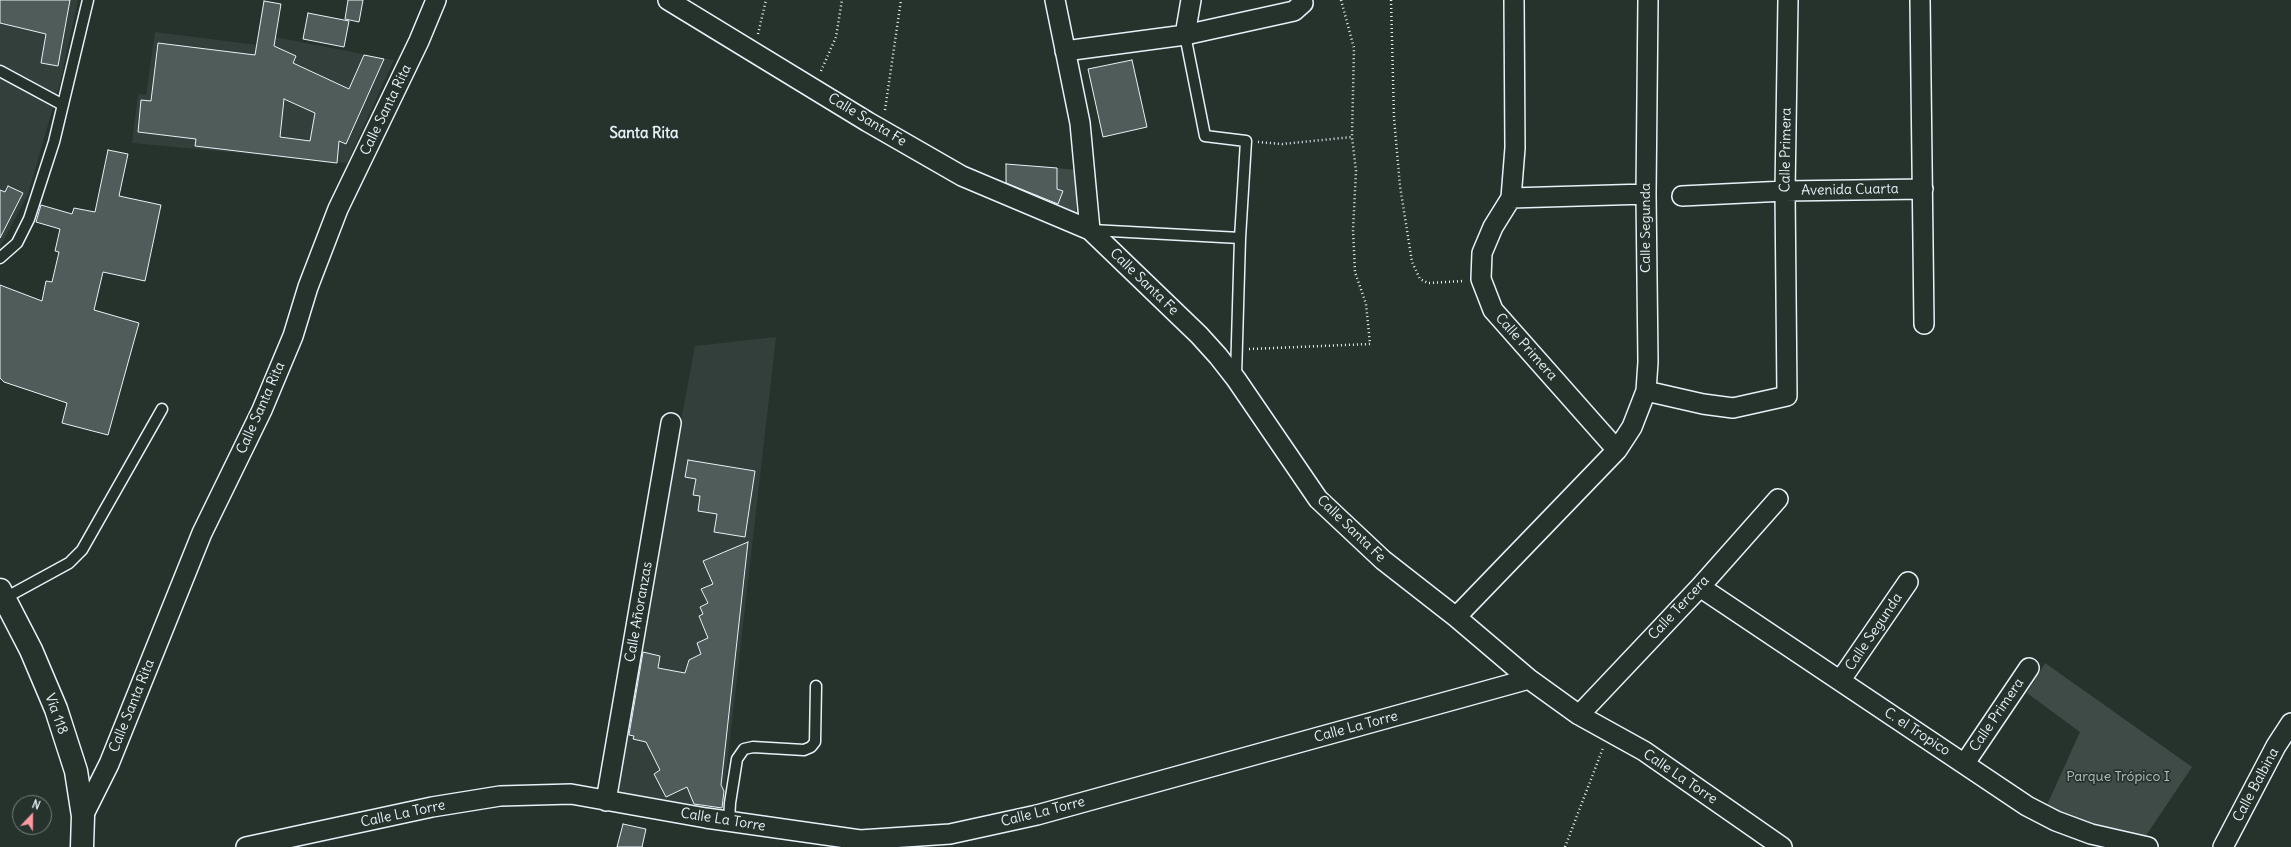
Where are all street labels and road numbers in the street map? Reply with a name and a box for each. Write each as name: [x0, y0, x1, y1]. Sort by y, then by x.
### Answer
street label: Calle Santa Rita: [357, 62, 415, 158]
street label: Calle Santa Fe: [825, 90, 909, 150]
street label: Calle Primera: [1777, 107, 1795, 193]
street label: Avenida Cuarta: [1801, 181, 1899, 199]
street label: Calle Segunda: [1638, 183, 1654, 273]
street label: Calle Santa Fe: [1106, 245, 1182, 319]
street label: Calle Primera: [1491, 310, 1561, 384]
street label: Calle Santa Rita: [233, 359, 289, 457]
street label: Calle Santa Fe: [1313, 492, 1389, 566]
street label: Calle Añoranzas: [622, 560, 656, 664]
street label: Calle Tercera: [1645, 572, 1713, 644]
street label: Calle Segunda: [1842, 590, 1906, 674]
street label: Calle Santa Rita: [106, 657, 158, 755]
street label: Calle Primera: [1966, 675, 2028, 755]
street label: Vía 118: [41, 691, 71, 737]
street label: C. el Tropico: [1881, 704, 1953, 760]
street label: Calle La Torre: [1312, 708, 1400, 746]
street label: Calle Balbina: [2229, 745, 2283, 825]
street label: Calle La Torre: [1640, 746, 1720, 808]
street label: Calle La Torre: [999, 793, 1087, 831]
street label: Calle La Torre: [359, 797, 447, 831]
street label: Calle La Torre: [679, 805, 767, 835]

